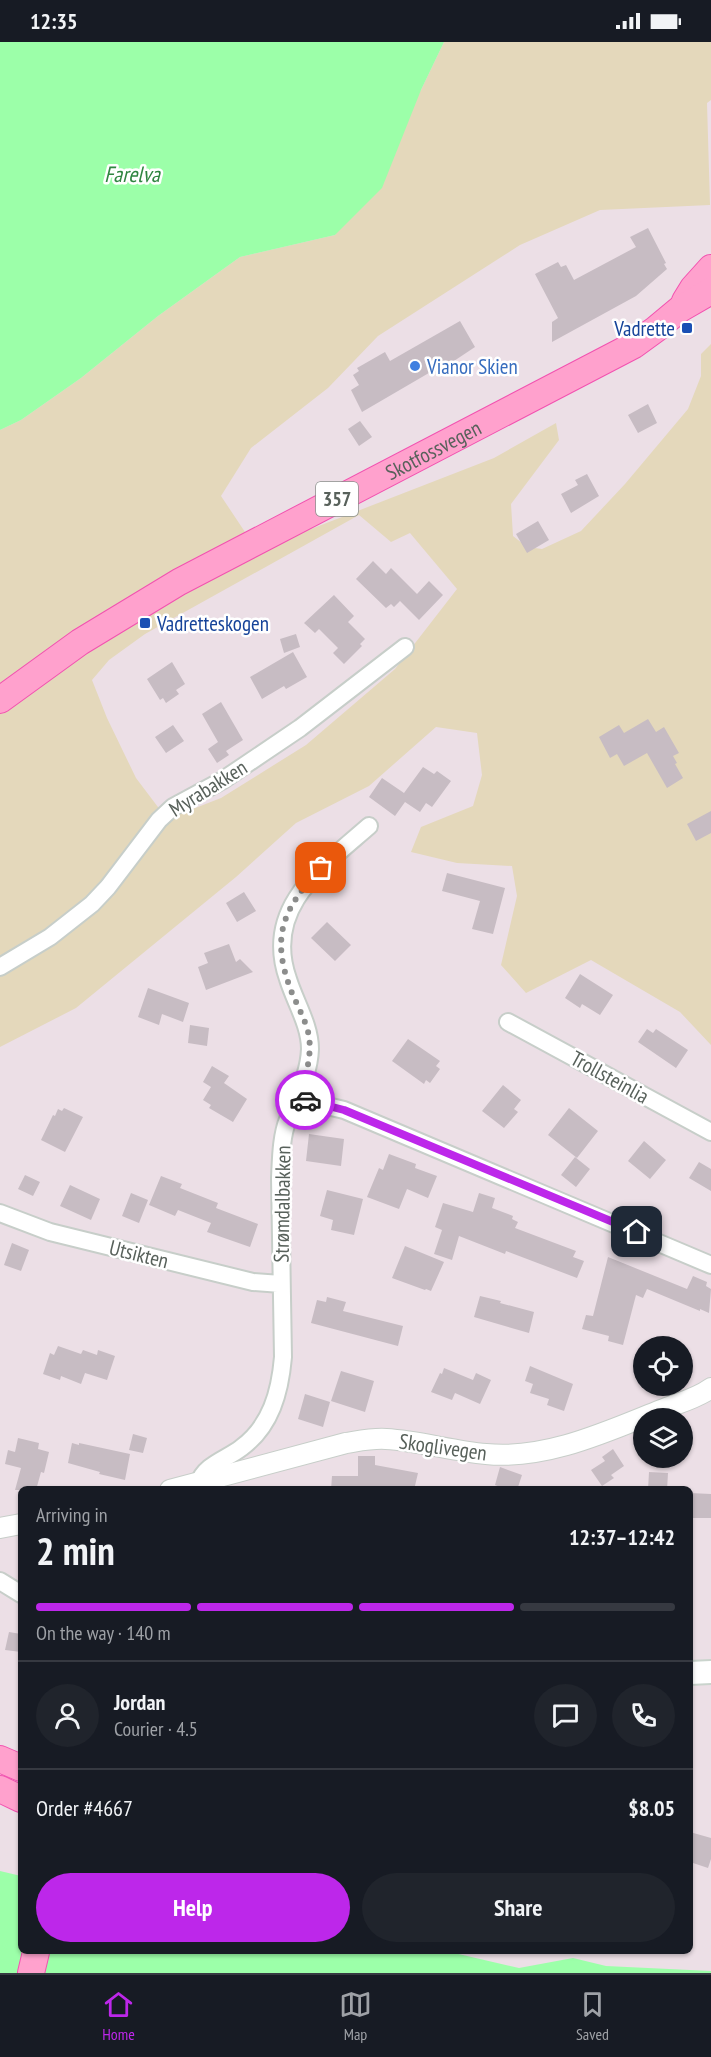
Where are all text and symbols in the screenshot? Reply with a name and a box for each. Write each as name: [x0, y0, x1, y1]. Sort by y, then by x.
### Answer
text: 12:35: [30, 7, 78, 35]
water label: Farelva: [104, 160, 161, 188]
place label: Vadrette: [613, 315, 675, 342]
marker: Vadrette: [680, 321, 694, 335]
place label: Vianor Skien: [426, 353, 518, 380]
marker: Vianor Skien: [408, 359, 422, 373]
street label: Skotfossvegen: [381, 414, 485, 486]
road number: 357: [316, 482, 358, 516]
place label: Vadretteskogen: [156, 610, 269, 637]
marker: Vadretteskogen: [138, 616, 152, 630]
street label: Myrabakken: [164, 754, 252, 822]
pin: [295, 842, 346, 893]
icon: bag: [304, 851, 337, 884]
street label: Trollsteinlia: [566, 1045, 654, 1109]
courier: [275, 1070, 335, 1130]
icon: car: [289, 1084, 322, 1117]
street label: Strømdalbakken: [267, 1145, 297, 1263]
pin: [611, 1206, 662, 1257]
icon: home: [620, 1215, 653, 1248]
street label: Utsikten: [107, 1234, 171, 1274]
map controls: [633, 1336, 693, 1468]
button: locate: [633, 1336, 693, 1396]
button: layers: [633, 1408, 693, 1468]
street label: Skoglivegen: [397, 1427, 489, 1467]
text: Arriving in: [36, 1502, 108, 1528]
text: 12:37–12:42: [569, 1523, 675, 1551]
text: 2 min: [36, 1525, 115, 1576]
text: On the way · 140 m: [36, 1620, 171, 1646]
button: person: [36, 1684, 99, 1747]
button: chat: [534, 1684, 597, 1747]
button: phone: [612, 1684, 675, 1747]
text: Jordan: [114, 1688, 165, 1716]
text: Courier · 4.5: [114, 1716, 198, 1742]
text: Order #4667: [36, 1794, 133, 1822]
text: $8.05: [628, 1794, 675, 1822]
button: Help: [36, 1873, 350, 1942]
button: Share: [362, 1873, 675, 1942]
tab: Home: [102, 1988, 135, 2044]
tab: Map: [339, 1988, 372, 2044]
tab: Saved: [576, 1988, 609, 2044]

